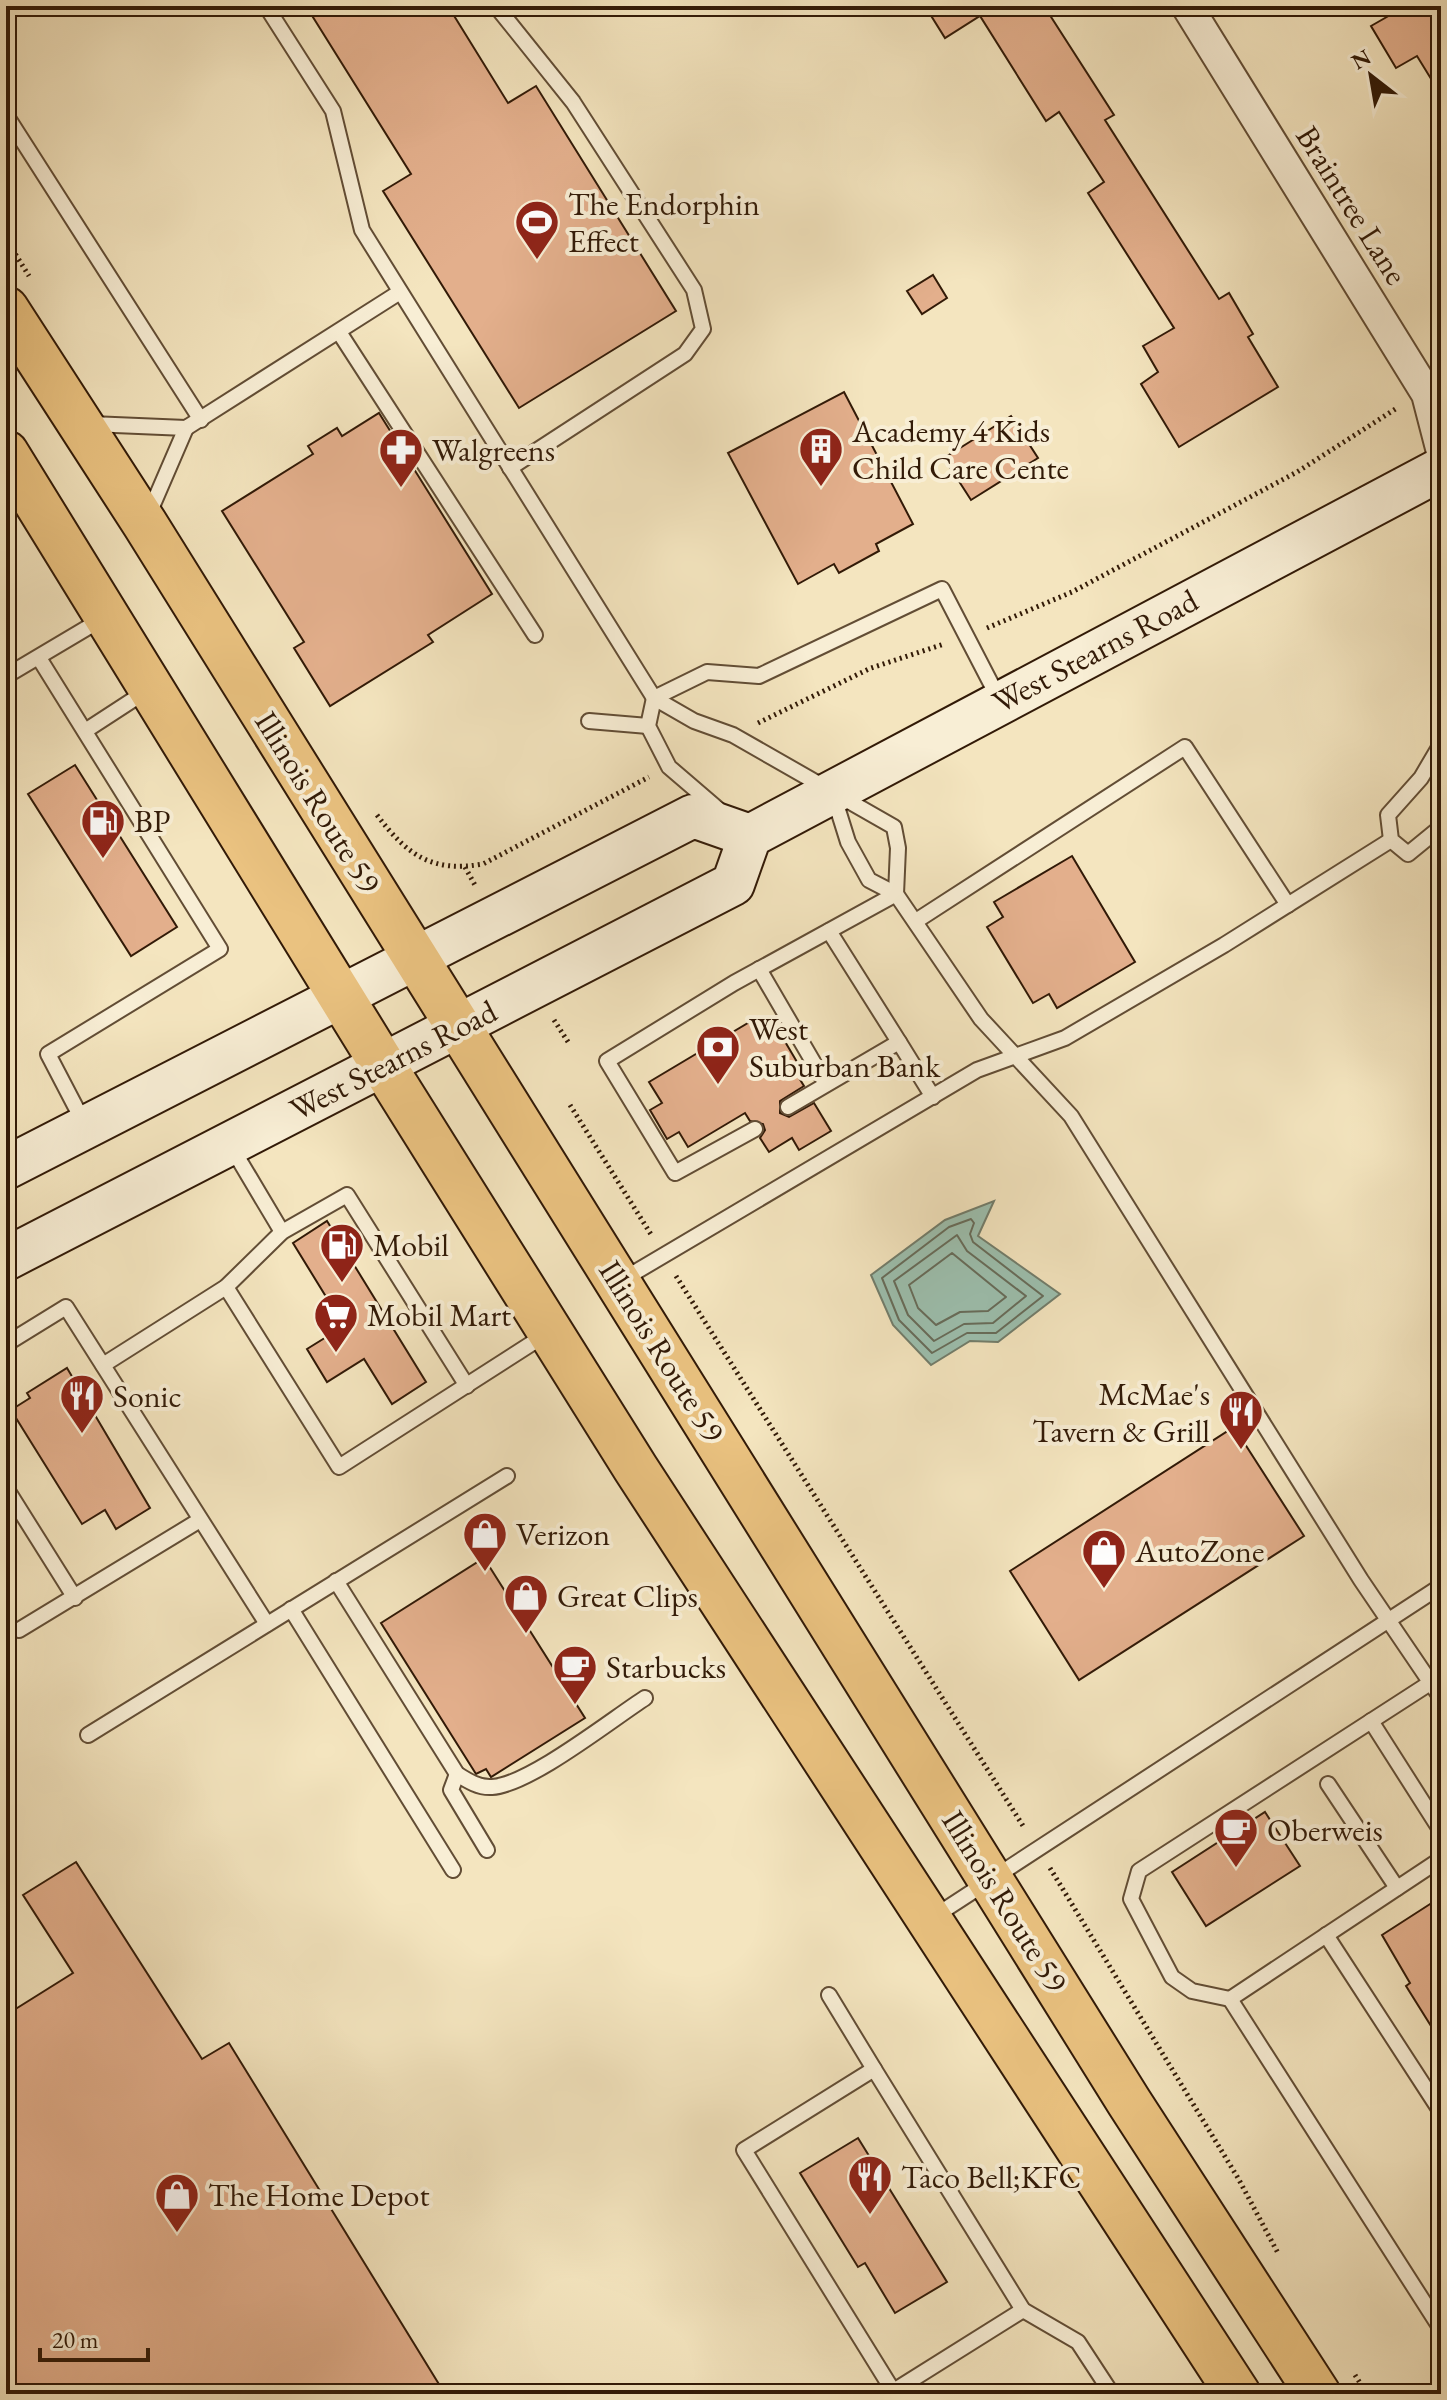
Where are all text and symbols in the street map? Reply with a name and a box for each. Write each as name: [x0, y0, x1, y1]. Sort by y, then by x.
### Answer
north arrow: [1331, 36, 1411, 116]
text: N: [1346, 42, 1376, 76]
street label: Braintree Lane: [1287, 118, 1417, 292]
place label: The Endorphin Effect: [568, 183, 760, 262]
sports icon: The Endorphin Effect: [513, 198, 561, 261]
place label: Academy 4 Kids Child Care Cente: [851, 410, 1069, 489]
building icon: Academy 4 Kids Child Care Cente: [797, 425, 845, 488]
pharmacy icon: Walgreens: [377, 426, 425, 489]
place label: Walgreens: [432, 429, 555, 471]
street label: West Stearns Road: [985, 579, 1206, 723]
street label: Illinois Route 59: [245, 703, 391, 901]
fuel station icon: BP: [79, 797, 127, 860]
place label: BP: [134, 800, 170, 842]
street label: West Stearns Road: [282, 989, 504, 1130]
place label: West Suburban Bank: [749, 1008, 941, 1087]
bank icon: West Suburban Bank: [694, 1023, 742, 1086]
fuel station icon: Mobil: [318, 1221, 366, 1284]
place label: Mobil: [373, 1224, 449, 1266]
street label: Illinois Route 59: [589, 1252, 735, 1450]
supermarket icon: Mobil Mart: [312, 1291, 360, 1354]
place label: Mobil Mart: [367, 1294, 511, 1336]
restaurant icon: Sonic: [58, 1372, 106, 1435]
place label: McMae's Tavern & Grill: [1032, 1373, 1210, 1452]
place label: Sonic: [113, 1375, 181, 1417]
restaurant icon: McMae's Tavern & Grill: [1217, 1388, 1265, 1451]
shop icon: Verizon: [461, 1510, 509, 1573]
place label: Verizon: [516, 1513, 610, 1555]
shop icon: AutoZone: [1080, 1527, 1128, 1590]
place label: AutoZone: [1134, 1530, 1264, 1572]
shop icon: Great Clips: [502, 1572, 550, 1635]
place label: Great Clips: [557, 1575, 698, 1617]
cafe icon: Starbucks: [551, 1643, 599, 1706]
place label: Starbucks: [606, 1646, 726, 1688]
street label: Illinois Route 59: [932, 1802, 1078, 2000]
cafe icon: Oberweis: [1212, 1806, 1260, 1869]
place label: Oberweis: [1267, 1809, 1383, 1851]
restaurant icon: Taco Bell;KFC: [846, 2153, 894, 2216]
place label: Taco Bell;KFC: [901, 2156, 1081, 2198]
shop icon: The Home Depot: [153, 2171, 201, 2234]
place label: The Home Depot: [208, 2174, 429, 2216]
scale bar: [40, 2312, 148, 2362]
text: 20 m: [52, 2324, 99, 2355]

